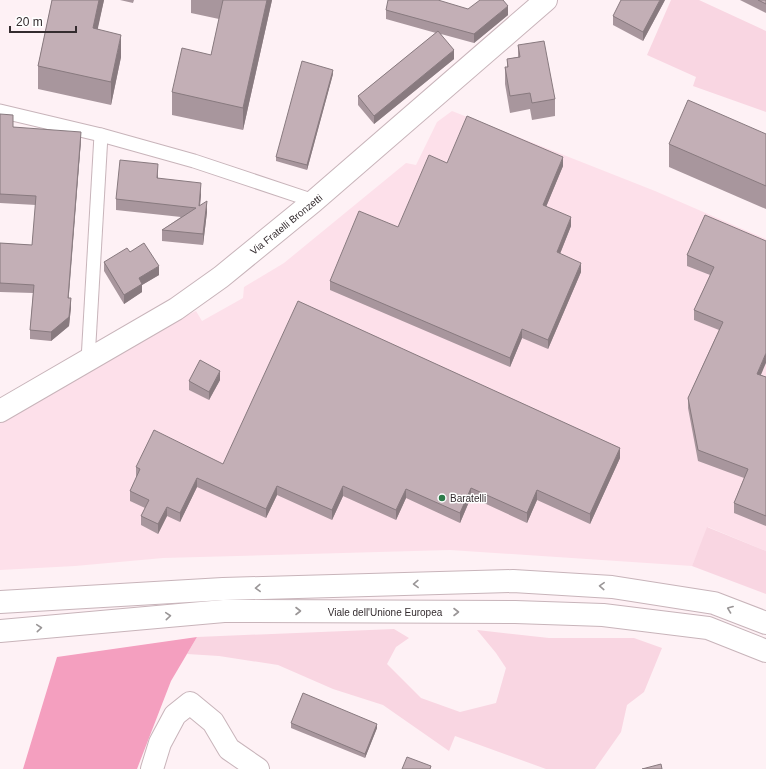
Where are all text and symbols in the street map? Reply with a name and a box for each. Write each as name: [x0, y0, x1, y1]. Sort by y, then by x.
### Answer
scale bar: [10, 8, 76, 34]
text: 20 m: [16, 15, 43, 29]
street label: Via Fratelli Bronzetti: [248, 192, 324, 257]
marker: Baratelli: [437, 493, 447, 503]
place label: Baratelli: [450, 493, 486, 504]
one-way arrow: [413, 580, 419, 588]
one-way arrow: [599, 582, 605, 591]
one-way arrow: [255, 584, 261, 592]
one-way arrow: [726, 606, 734, 614]
one-way arrow: [295, 607, 301, 615]
street label: Viale dell'Unione Europea: [328, 607, 443, 618]
one-way arrow: [453, 608, 459, 616]
one-way arrow: [165, 612, 171, 621]
one-way arrow: [36, 623, 42, 632]

